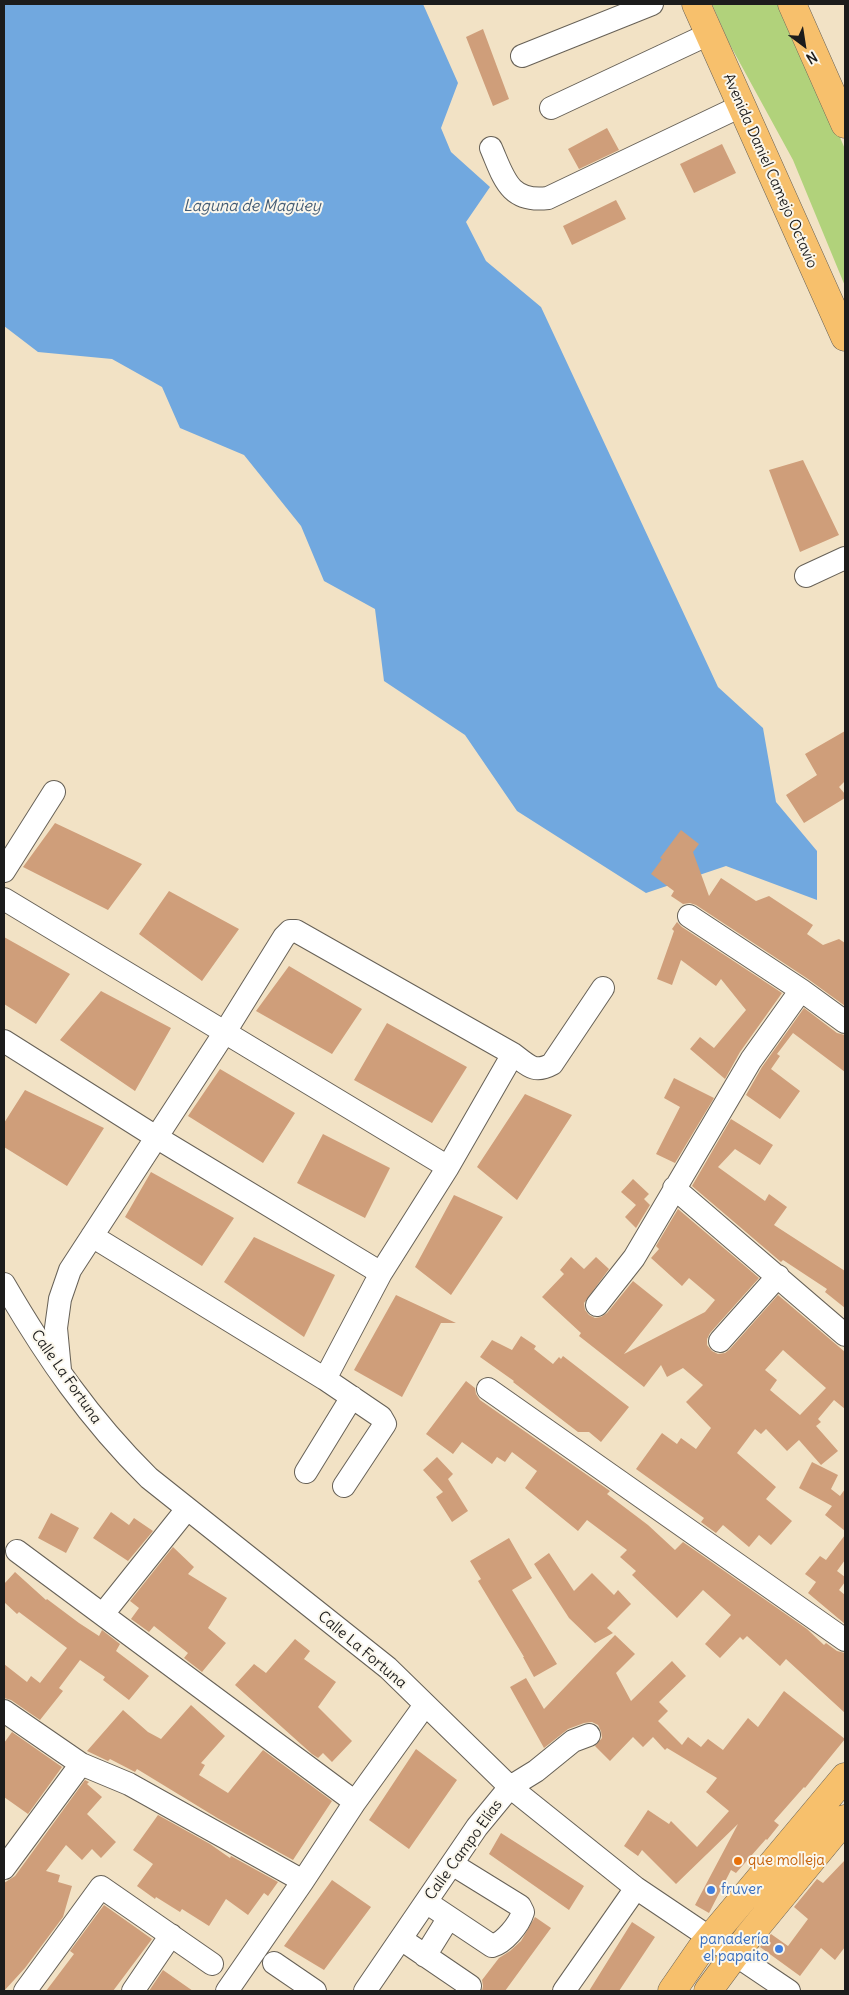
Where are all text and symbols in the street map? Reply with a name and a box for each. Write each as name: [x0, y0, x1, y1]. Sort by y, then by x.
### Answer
north arrow: [779, 20, 829, 70]
text: N: [803, 48, 821, 68]
street label: Avenida Daniel Camejo Octavio: [719, 71, 821, 271]
water label: Laguna de Magüey: [183, 196, 321, 216]
street label: Calle La Fortuna: [27, 1327, 105, 1427]
street label: Calle La Fortuna: [314, 1608, 410, 1692]
street label: Calle Campo Elías: [422, 1796, 506, 1904]
place label: que molleja: [748, 1852, 825, 1870]
marker: que molleja: [732, 1855, 744, 1867]
place label: fruver: [721, 1881, 762, 1899]
marker: fruver: [705, 1884, 717, 1896]
place label: panadería el papaito: [700, 1931, 769, 1966]
marker: panadería el papaito: [773, 1943, 785, 1955]

